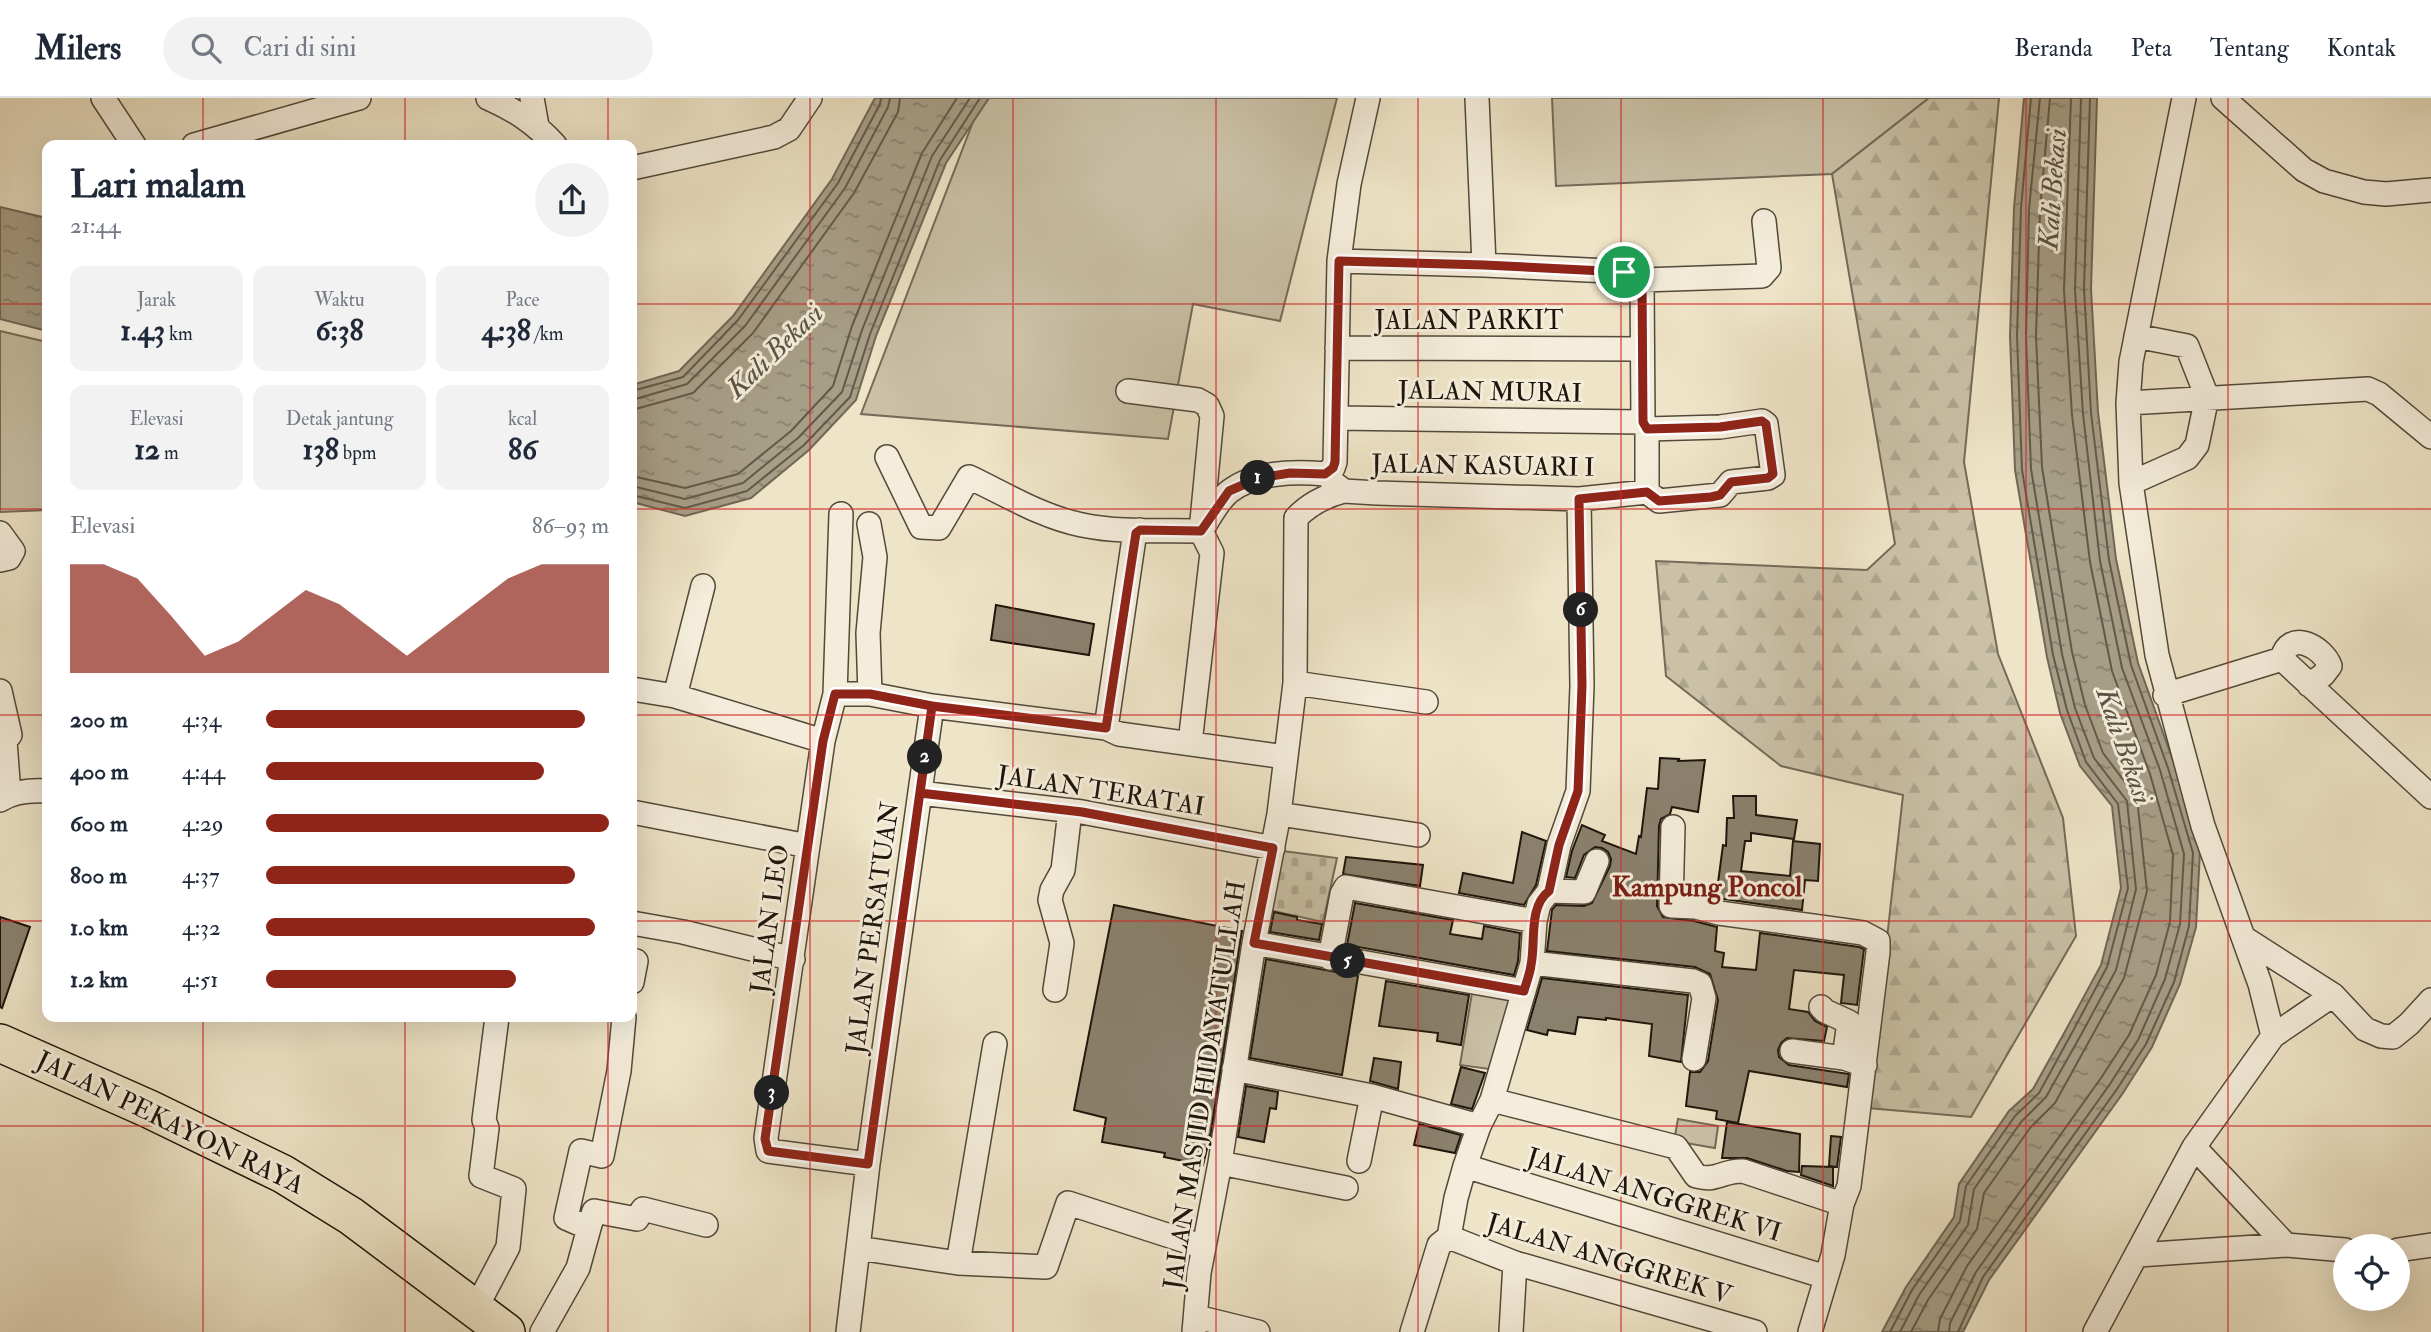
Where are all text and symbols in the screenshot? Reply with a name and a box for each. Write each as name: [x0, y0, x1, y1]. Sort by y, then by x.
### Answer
search box: [163, 17, 653, 80]
text: Milers: [35, 28, 121, 69]
icon: search: [187, 29, 225, 67]
text: Cari di sini: [243, 32, 356, 64]
text: Beranda: [2014, 33, 2093, 64]
text: Peta: [2131, 33, 2172, 64]
text: Tentang: [2210, 33, 2289, 64]
text: Kontak: [2327, 33, 2396, 64]
water label: Kali Bekasi: [2031, 127, 2075, 253]
text: Lari malam: [70, 161, 245, 209]
button: share: [535, 163, 609, 237]
text: 21:44: [70, 211, 120, 240]
pin: [1594, 242, 1654, 302]
icon: arrive: [1605, 253, 1643, 291]
text: Jarak: [137, 288, 176, 312]
text: Waktu: [314, 288, 365, 312]
text: Pace: [505, 288, 540, 312]
water label: Kali Bekasi: [718, 296, 831, 407]
street label: JALAN PARKIT: [1373, 305, 1564, 337]
text: 1.43: [120, 312, 165, 349]
text: 6:38: [315, 312, 364, 349]
text: 4:38: [482, 312, 531, 349]
text: km: [165, 322, 193, 346]
text: /km: [531, 322, 563, 346]
street label: JALAN MURAI: [1397, 374, 1582, 410]
text: Elevasi: [130, 407, 183, 431]
text: Detak jantung: [286, 407, 393, 431]
text: kcal: [508, 407, 537, 431]
text: 12: [134, 431, 160, 468]
text: 138: [303, 431, 339, 468]
text: 86: [508, 431, 537, 468]
text: m: [160, 441, 179, 465]
text: bpm: [339, 441, 376, 465]
street label: JALAN KASUARI I: [1370, 448, 1595, 484]
pin: 1: [1240, 460, 1276, 496]
text: 1: [1254, 465, 1261, 489]
text: Elevasi: [70, 511, 135, 540]
text: 86–93 m: [532, 511, 609, 540]
pin: 6: [1564, 592, 1598, 628]
text: 6: [1576, 597, 1585, 621]
water label: Kali Bekasi: [2087, 681, 2160, 809]
text: 200 m: [70, 705, 128, 734]
text: 4:34: [182, 705, 221, 734]
pin: 2: [908, 740, 942, 774]
text: 2: [920, 744, 929, 768]
text: 400 m: [70, 757, 129, 786]
text: 4:44: [182, 757, 225, 786]
street label: JALAN TERATAI: [994, 759, 1207, 823]
street label: JALAN PERSATUAN: [839, 799, 907, 1057]
text: 600 m: [70, 809, 128, 838]
text: 4:29: [182, 809, 224, 838]
street label: JALAN LEO: [744, 842, 796, 997]
text: 800 m: [70, 861, 127, 890]
text: 4:37: [182, 861, 219, 890]
district label: Kampung Poncol: [1612, 870, 1803, 905]
street label: JALAN MASJID HIDAYATULLAH: [1157, 878, 1253, 1293]
text: 1.0 km: [70, 913, 128, 942]
text: 4:32: [182, 913, 221, 942]
pin: 5: [1330, 944, 1366, 978]
text: 5: [1343, 948, 1352, 972]
text: 1.2 km: [70, 965, 128, 994]
text: 4:51: [182, 965, 218, 994]
street label: JALAN PEKAYON RAYA: [30, 1044, 309, 1202]
pin: 3: [754, 1076, 790, 1110]
text: 3: [768, 1080, 775, 1104]
street label: JALAN ANGGREK VI: [1522, 1141, 1785, 1249]
street label: JALAN ANGGREK V: [1482, 1206, 1737, 1312]
map controls: [2333, 1234, 2410, 1311]
button: locate: [2333, 1234, 2410, 1311]

